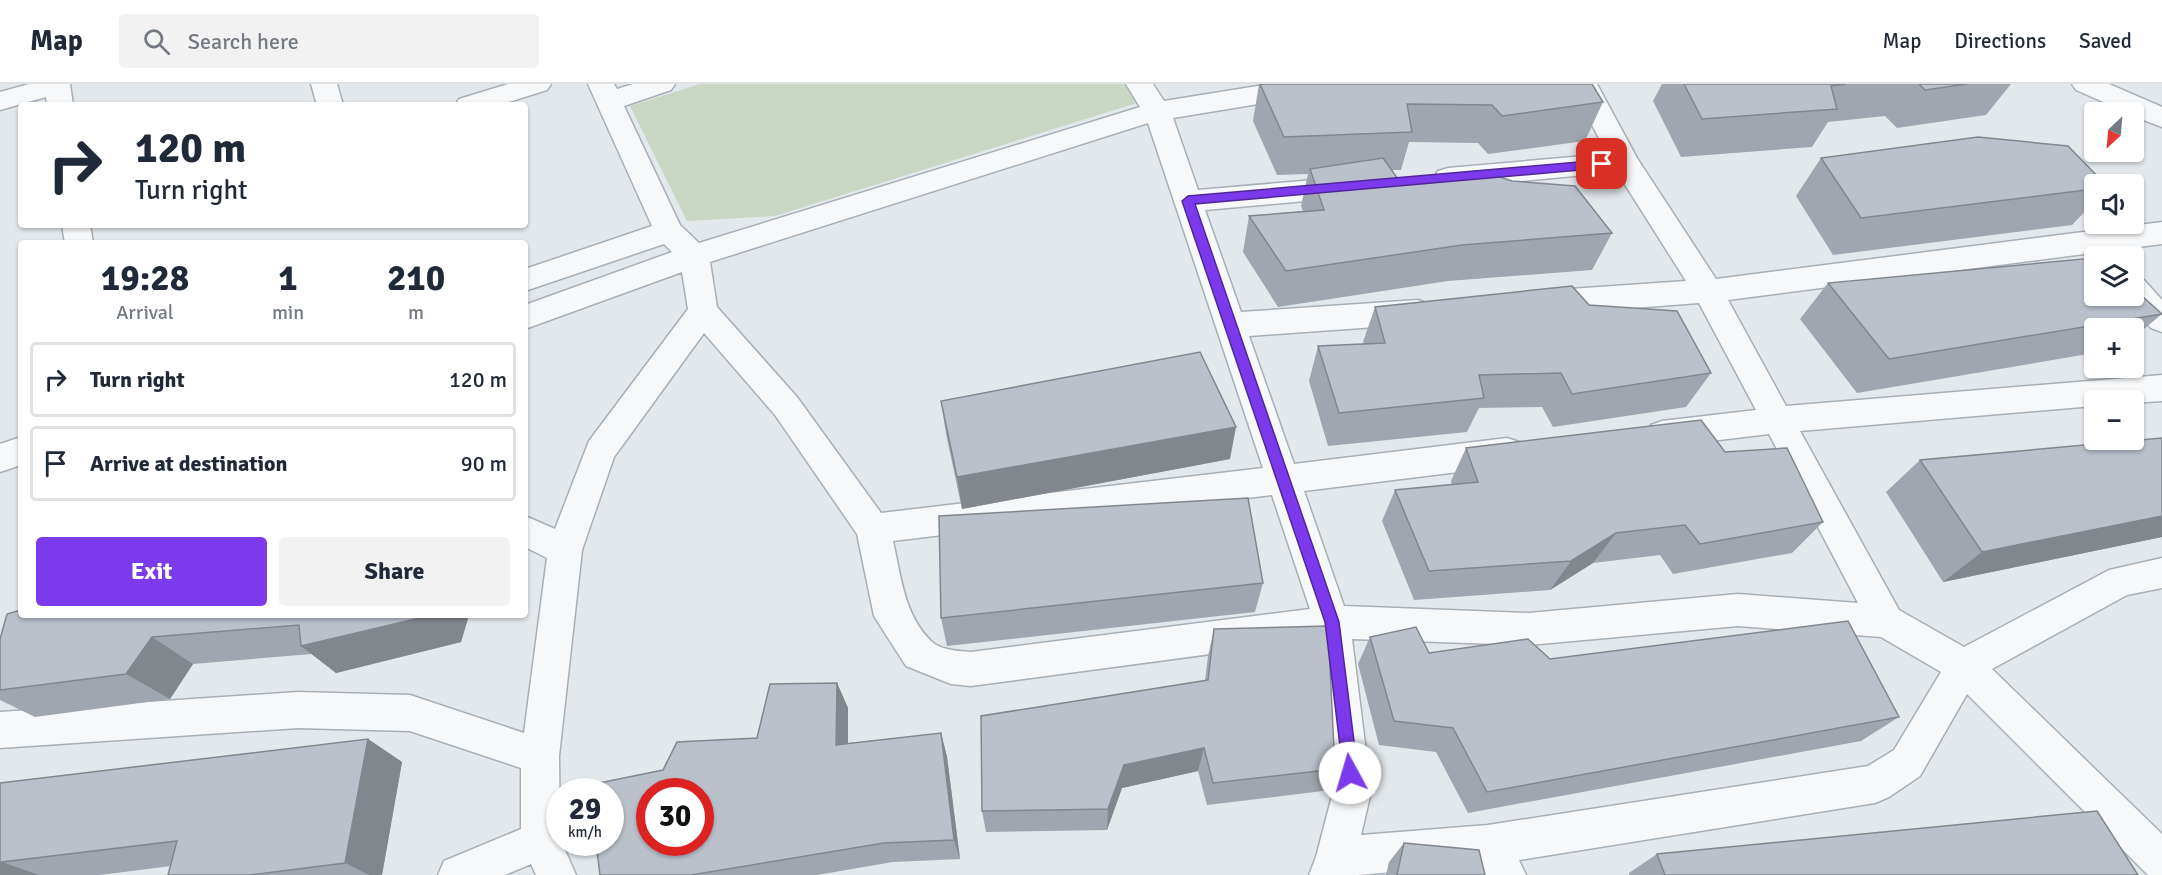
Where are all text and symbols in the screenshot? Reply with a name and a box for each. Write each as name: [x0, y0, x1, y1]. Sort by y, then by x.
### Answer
search box: [119, 14, 539, 68]
text: Map: [30, 24, 83, 58]
icon: search: [140, 25, 173, 58]
text: Search here: [188, 28, 299, 55]
text: Map: [1883, 28, 1921, 54]
text: Directions: [1954, 28, 2046, 54]
text: Saved: [2079, 28, 2132, 54]
north arrow: [2084, 102, 2144, 162]
map controls: [2084, 102, 2144, 450]
text: 120 m: [135, 123, 246, 174]
icon: right: [36, 126, 114, 204]
pin: [1576, 138, 1627, 189]
icon: arrive: [1585, 147, 1618, 180]
text: Turn right: [135, 174, 248, 207]
button: sound: [2084, 174, 2144, 234]
button: layers: [2084, 246, 2144, 306]
text: 19:28: [101, 256, 189, 301]
text: 1: [278, 256, 298, 301]
text: 210: [387, 256, 445, 301]
text: Arrival: [116, 300, 174, 325]
text: min: [272, 300, 304, 325]
text: m: [408, 300, 424, 325]
button: +: [2084, 318, 2144, 378]
icon: right: [39, 363, 72, 396]
text: Turn right: [90, 366, 185, 393]
text: 120 m: [449, 366, 507, 393]
button: −: [2084, 390, 2144, 450]
icon: arrive: [39, 447, 72, 480]
text: Arrive at destination: [90, 450, 287, 477]
text: 90 m: [461, 450, 507, 477]
button: Exit: [36, 537, 267, 606]
button: Share: [279, 537, 510, 606]
position arrow: [1318, 741, 1382, 805]
speed limit sign: 30: [636, 778, 714, 856]
text: 29: [569, 791, 601, 828]
text: km/h: [568, 823, 602, 841]

